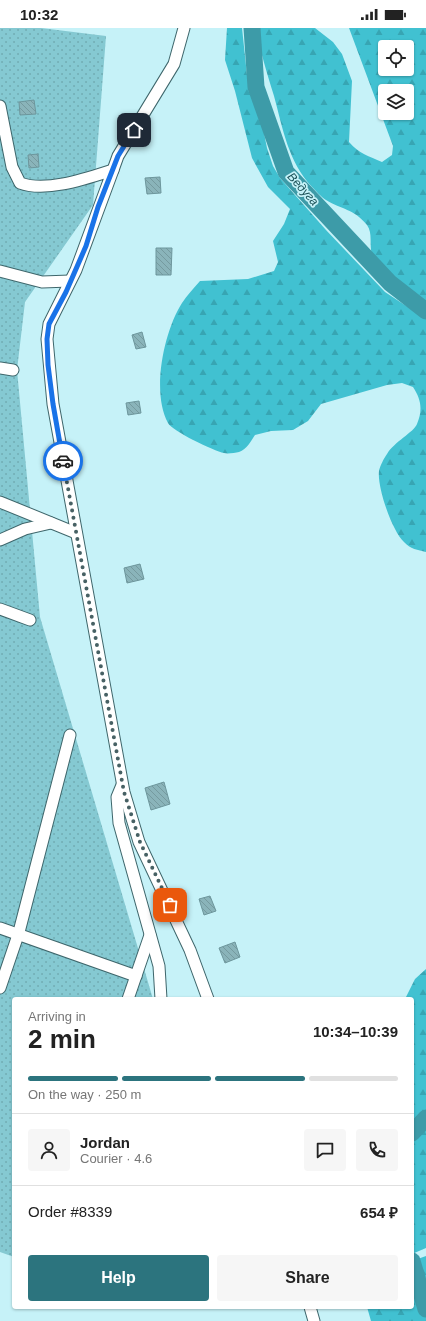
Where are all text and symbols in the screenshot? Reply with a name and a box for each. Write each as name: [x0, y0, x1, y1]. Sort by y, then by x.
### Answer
text: 10:32: [20, 6, 58, 23]
map controls: [378, 40, 414, 120]
button: locate: [378, 40, 414, 76]
button: layers: [378, 84, 414, 120]
pin: [117, 113, 151, 147]
icon: home: [123, 119, 145, 141]
water label: Ведуга: [285, 170, 322, 209]
courier: [43, 441, 83, 481]
icon: car: [52, 450, 74, 472]
pin: [153, 888, 187, 922]
icon: bag: [159, 894, 181, 916]
text: Arriving in: [28, 1009, 86, 1024]
text: 10:34–10:39: [313, 1023, 398, 1040]
text: 2 min: [28, 1024, 96, 1054]
text: On the way · 250 m: [28, 1087, 141, 1102]
button: person: [28, 1129, 70, 1171]
button: chat: [304, 1129, 346, 1171]
button: phone: [356, 1129, 398, 1171]
text: Jordan: [80, 1134, 130, 1151]
text: Courier · 4.6: [80, 1151, 152, 1166]
text: Order #8339: [28, 1203, 112, 1220]
text: 654 ₽: [360, 1204, 398, 1221]
button: Help: [28, 1255, 209, 1301]
button: Share: [217, 1255, 398, 1301]

